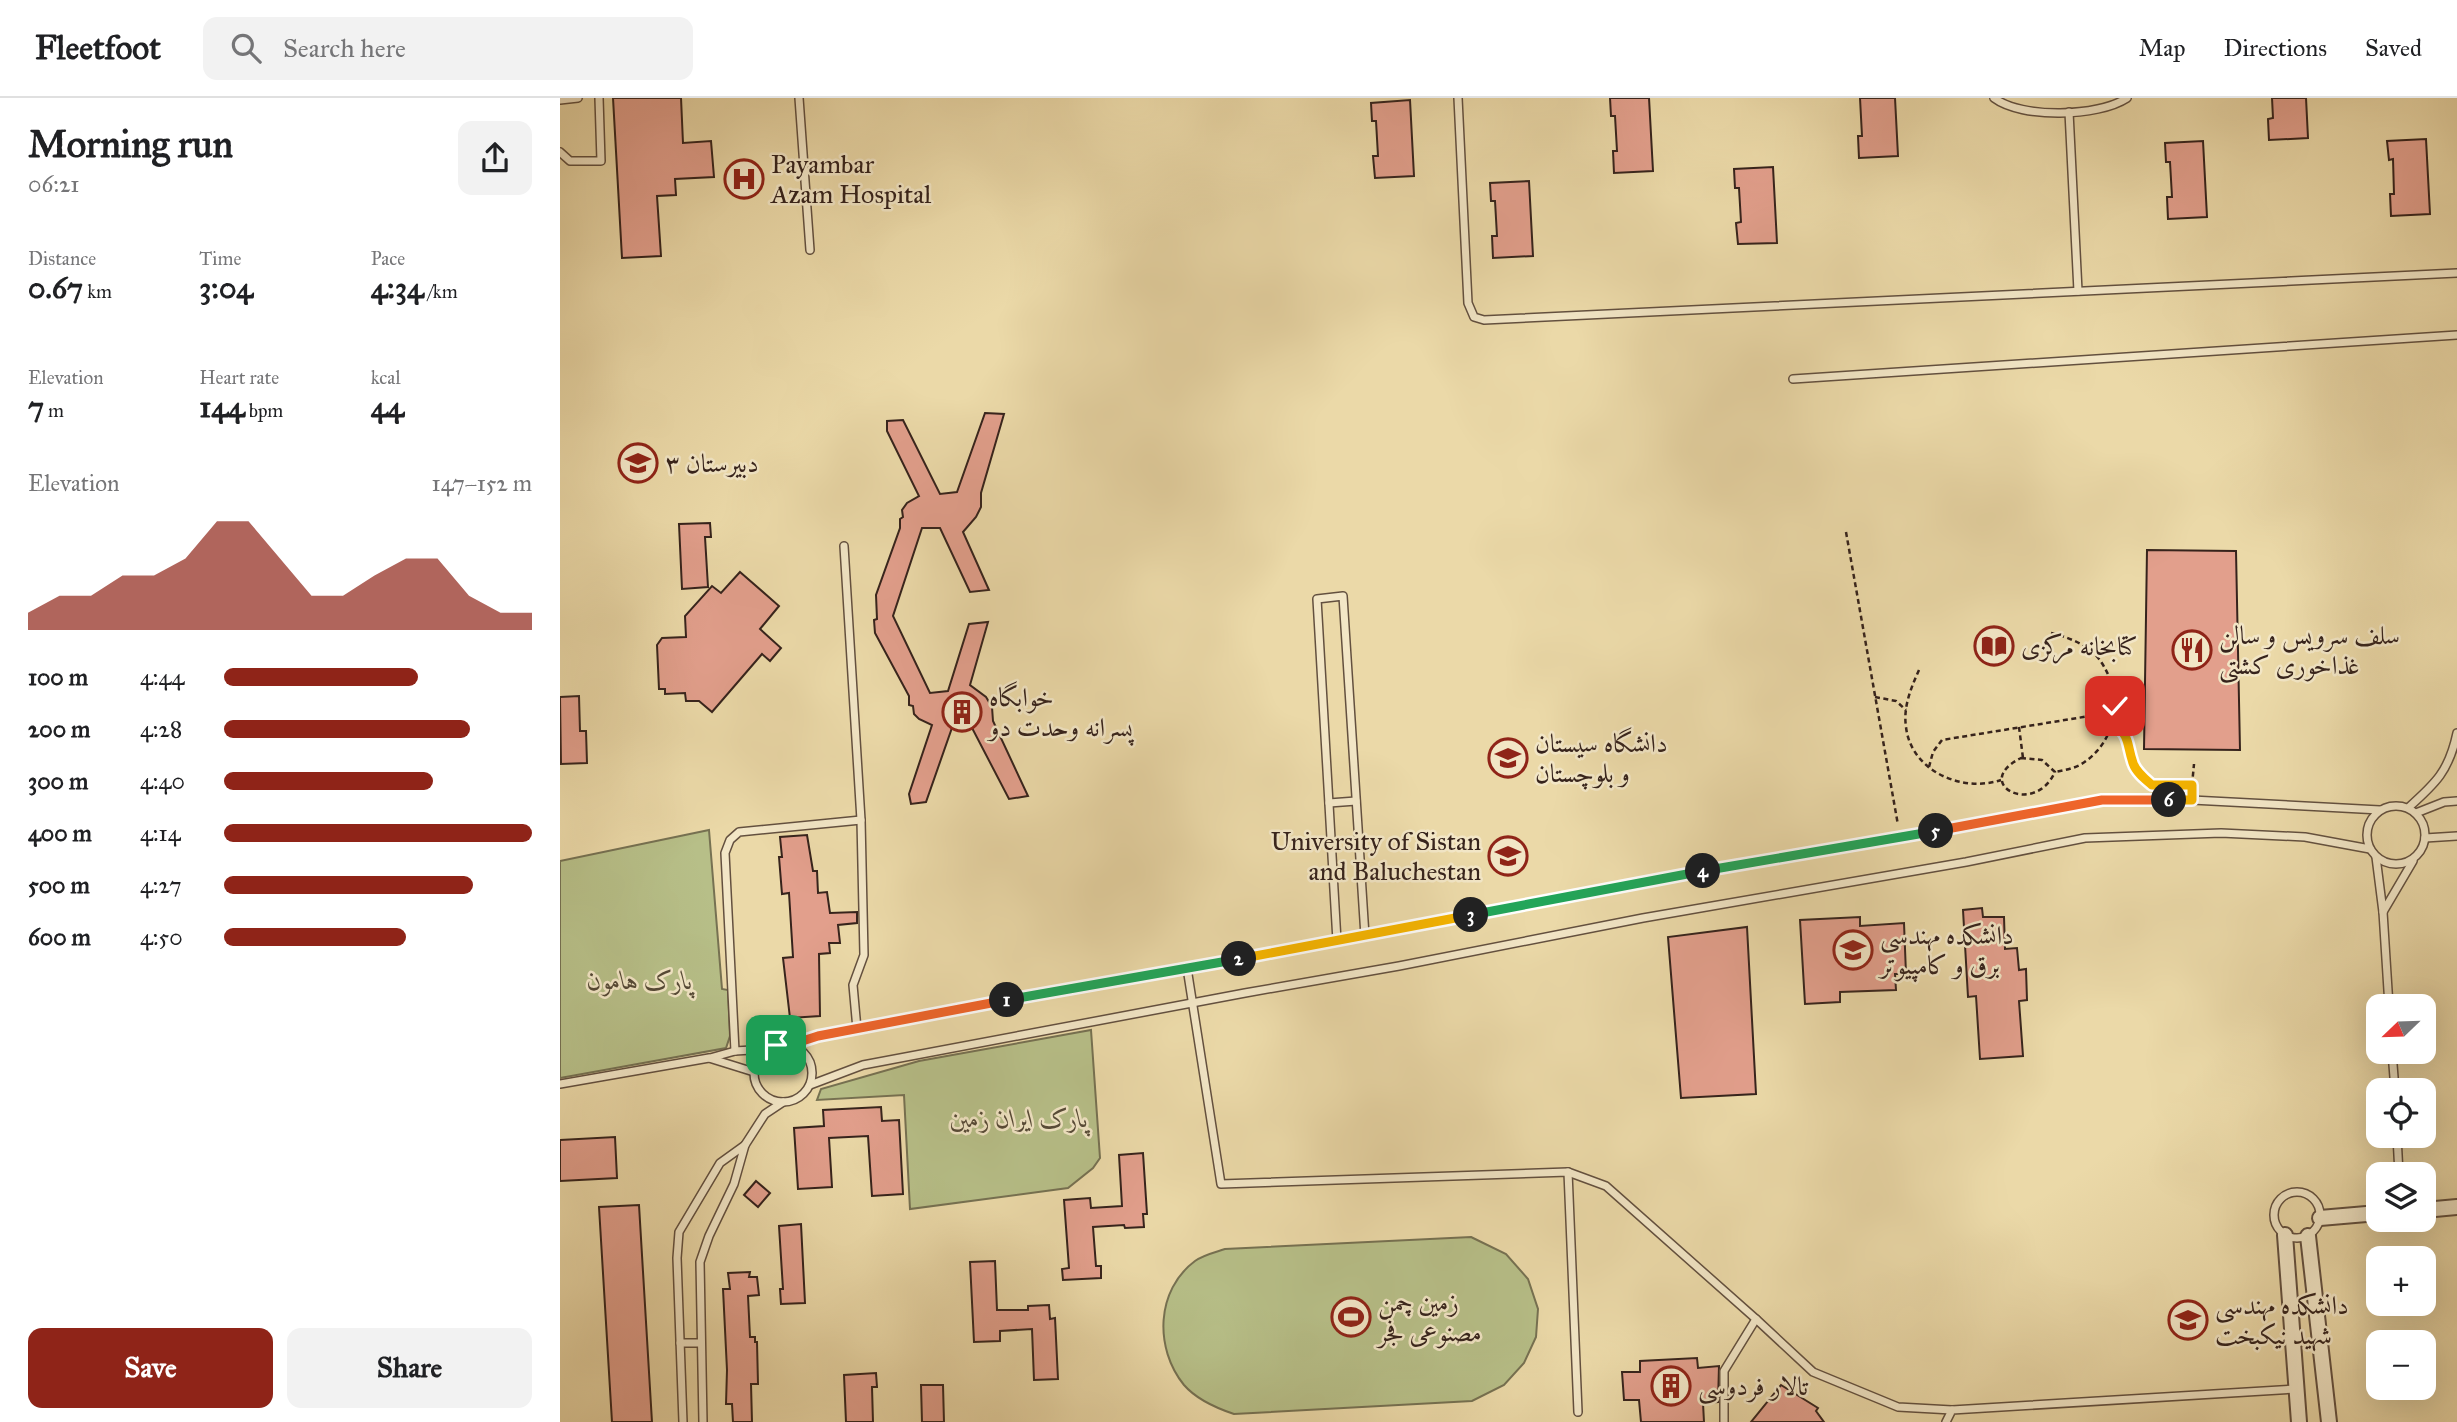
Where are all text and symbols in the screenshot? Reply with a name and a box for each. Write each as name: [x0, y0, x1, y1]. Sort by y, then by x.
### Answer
search box: [203, 17, 693, 80]
text: Fleetfoot: [35, 28, 161, 68]
icon: search: [227, 29, 265, 67]
text: Search here: [283, 32, 406, 64]
text: Map: [2139, 33, 2186, 63]
text: Directions: [2224, 33, 2327, 63]
text: Saved: [2365, 33, 2422, 63]
text: Morning run: [28, 121, 233, 167]
button: share: [458, 121, 532, 195]
place label: Payambar Azam Hospital: [770, 148, 931, 210]
hospital icon: Payambar Azam Hospital: [723, 158, 765, 200]
text: 06:21: [28, 170, 79, 198]
text: Distance: [28, 247, 96, 270]
text: Time: [199, 247, 241, 270]
text: Pace: [371, 247, 405, 270]
text: 0.67: [28, 270, 83, 306]
text: 3:04: [199, 270, 253, 306]
text: 4:34: [371, 270, 424, 306]
text: km: [83, 280, 112, 303]
text: /km: [424, 280, 458, 303]
text: Elevation: [28, 366, 103, 389]
text: Heart rate: [199, 366, 279, 389]
text: kcal: [371, 366, 401, 389]
text: 7: [28, 389, 44, 425]
text: 144: [199, 389, 245, 425]
text: 44: [371, 389, 404, 425]
text: m: [44, 399, 64, 422]
text: bpm: [245, 399, 283, 422]
school or university icon: دبیرستان ۳: [617, 442, 659, 484]
place label: دبیرستان ۳: [665, 447, 759, 479]
text: Elevation: [28, 469, 119, 497]
text: 147–152 m: [432, 469, 532, 497]
place label: سلف سرویس و سالن غذاخوری کشتی: [2219, 619, 2400, 684]
library icon: کتابخانه مرکزی: [1973, 625, 2015, 667]
restaurant icon: سلف سرویس و سالن غذاخوری کشتی: [2171, 629, 2213, 671]
place label: کتابخانه مرکزی: [2021, 630, 2138, 664]
text: 100 m: [28, 663, 88, 691]
text: 4:44: [140, 663, 184, 691]
pin: [2085, 676, 2145, 736]
place label: خوابگاه پسرانه وحدت دو: [986, 681, 1134, 746]
icon: check: [2096, 687, 2134, 725]
building icon: خوابگاه پسرانه وحدت دو: [941, 691, 983, 733]
text: 200 m: [28, 715, 90, 743]
text: 4:28: [140, 715, 182, 743]
place label: دانشگاه سیستان و بلوچستان: [1535, 727, 1668, 790]
school or university icon: دانشگاه سیستان و بلوچستان: [1487, 737, 1529, 779]
text: 300 m: [28, 767, 88, 795]
text: 4:40: [140, 767, 185, 795]
pin: 6: [2152, 782, 2186, 818]
text: 6: [2164, 788, 2173, 811]
pin: 5: [1918, 814, 1954, 848]
text: 400 m: [28, 819, 92, 847]
text: 4:14: [140, 819, 181, 847]
text: 5: [1931, 819, 1940, 842]
place label: University of Sistan and Baluchestan: [1270, 825, 1481, 887]
school or university icon: University of Sistan and Baluchestan: [1487, 835, 1529, 877]
pin: 4: [1686, 854, 1720, 888]
text: 4: [1697, 859, 1708, 882]
text: 500 m: [28, 871, 90, 899]
text: 4:27: [140, 871, 182, 899]
pin: 3: [1454, 898, 1488, 932]
text: 3: [1467, 903, 1474, 926]
place label: دانشکده مهندسی برق و کامپیوتر: [1877, 919, 2014, 983]
text: 600 m: [28, 923, 91, 951]
text: 4:50: [140, 923, 183, 951]
school or university icon: دانشکده مهندسی برق و کامپیوتر: [1832, 929, 1874, 971]
pin: 2: [1222, 942, 1256, 976]
text: 2: [1234, 947, 1243, 970]
park label: پارک هامون: [587, 964, 695, 999]
pin: 1: [990, 982, 1024, 1018]
text: 1: [1003, 988, 1010, 1011]
north arrow: [2366, 994, 2436, 1064]
map controls: [2366, 994, 2436, 1400]
pin: [746, 1015, 806, 1075]
icon: arrive: [757, 1026, 795, 1064]
button: locate: [2366, 1078, 2436, 1148]
park label: پارک ایران زمین: [950, 1102, 1090, 1137]
button: layers: [2366, 1162, 2436, 1232]
button: +: [2366, 1246, 2436, 1316]
place label: زمین چمن مصنوعی فجر: [1375, 1286, 1482, 1349]
place label: دانشکده مهندسی شهید نیکبخت: [2215, 1289, 2349, 1352]
sports icon: زمین چمن مصنوعی فجر: [1330, 1296, 1372, 1338]
school or university icon: دانشکده مهندسی شهید نیکبخت: [2167, 1299, 2209, 1341]
button: Save: [28, 1328, 273, 1408]
button: Share: [287, 1328, 532, 1408]
button: −: [2366, 1330, 2436, 1400]
building icon: تالار فردوسی: [1650, 1365, 1692, 1407]
place label: تالار فردوسی: [1698, 1370, 1809, 1405]

